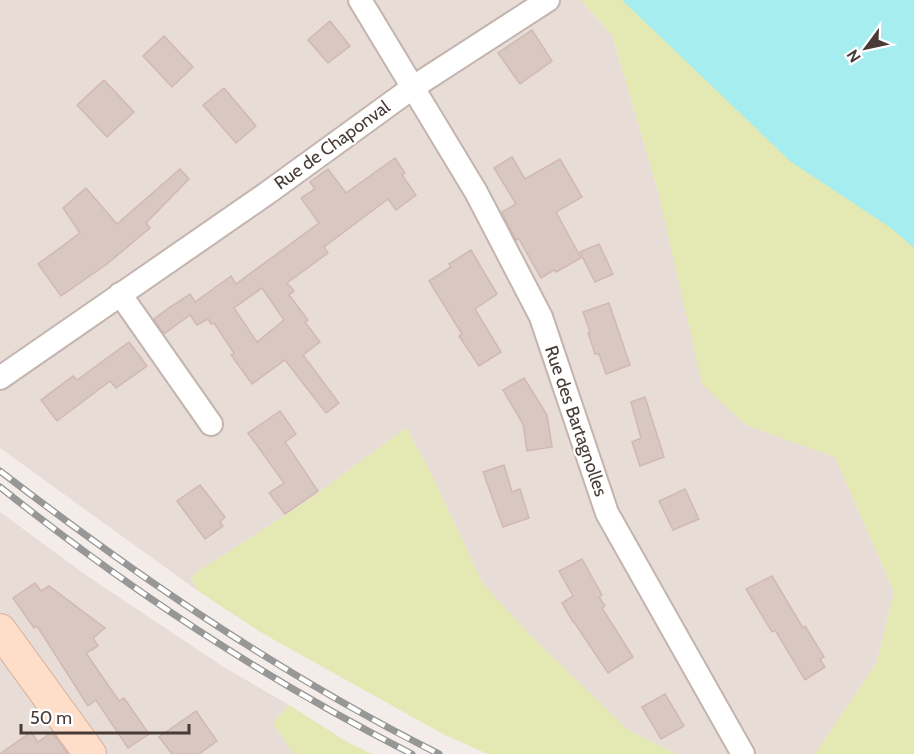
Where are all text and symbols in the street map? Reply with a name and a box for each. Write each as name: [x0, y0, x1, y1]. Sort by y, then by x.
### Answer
north arrow: [836, 18, 896, 78]
text: N: [843, 46, 865, 66]
street label: Rue de Chaponval: [270, 95, 395, 194]
street label: Rue des Bartagnolles: [540, 343, 612, 499]
scale bar: [21, 697, 189, 735]
text: 50 m: [30, 707, 72, 729]

